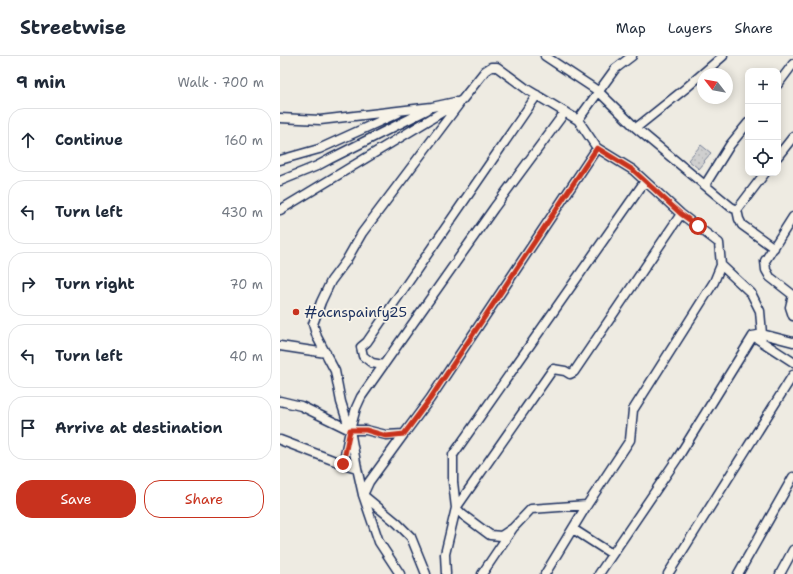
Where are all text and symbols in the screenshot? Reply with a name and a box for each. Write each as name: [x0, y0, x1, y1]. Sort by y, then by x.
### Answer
text: Streetwise: [20, 15, 126, 40]
text: Map: [616, 19, 646, 37]
text: Layers: [668, 19, 712, 37]
text: Share: [734, 19, 773, 37]
north arrow: [697, 68, 733, 104]
map controls: [745, 68, 781, 176]
button: +: [745, 68, 781, 104]
text: 9 min: [16, 71, 66, 93]
text: Walk · 700 m: [178, 74, 264, 91]
button: −: [745, 104, 781, 140]
icon: ahead: [17, 129, 39, 151]
text: Continue: [55, 130, 123, 150]
text: 160 m: [225, 132, 263, 149]
button: locate: [745, 140, 781, 176]
icon: left: [17, 201, 39, 223]
text: Turn left: [55, 202, 123, 222]
text: 430 m: [221, 204, 263, 221]
route start: [689, 217, 707, 235]
icon: right: [17, 273, 39, 295]
text: Turn right: [55, 274, 135, 294]
text: 70 m: [229, 276, 263, 293]
place label: #acnspainfy25: [304, 303, 407, 321]
marker: #acnspainfy25: [291, 307, 301, 317]
icon: left: [17, 345, 39, 367]
text: Turn left: [55, 346, 123, 366]
text: 40 m: [229, 348, 263, 365]
icon: arrive: [17, 417, 39, 439]
text: Arrive at destination: [55, 418, 223, 438]
route end: [334, 455, 352, 473]
button: Save: [16, 480, 136, 518]
button: Share: [144, 480, 264, 518]

